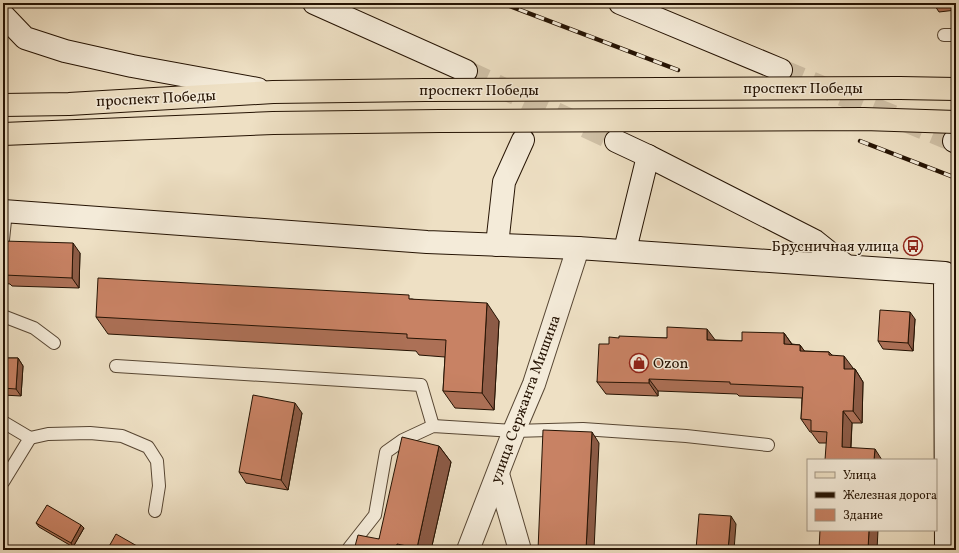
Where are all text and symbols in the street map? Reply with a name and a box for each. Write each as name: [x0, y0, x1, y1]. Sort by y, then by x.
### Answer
street label: проспект Победы: [743, 79, 863, 100]
street label: проспект Победы: [419, 81, 539, 102]
street label: проспект Победы: [96, 86, 217, 113]
bus stop icon: Брусничная улица: [902, 235, 924, 257]
place label: Брусничная улица: [772, 237, 899, 258]
street label: улица Сержанта Мишина: [486, 312, 567, 487]
shop icon: Ozon: [628, 352, 650, 374]
place label: Ozon: [653, 354, 688, 375]
legend: [807, 459, 937, 531]
text: Улица: [843, 468, 876, 484]
text: Железная дорога: [843, 488, 937, 504]
text: Здание: [843, 508, 883, 524]

